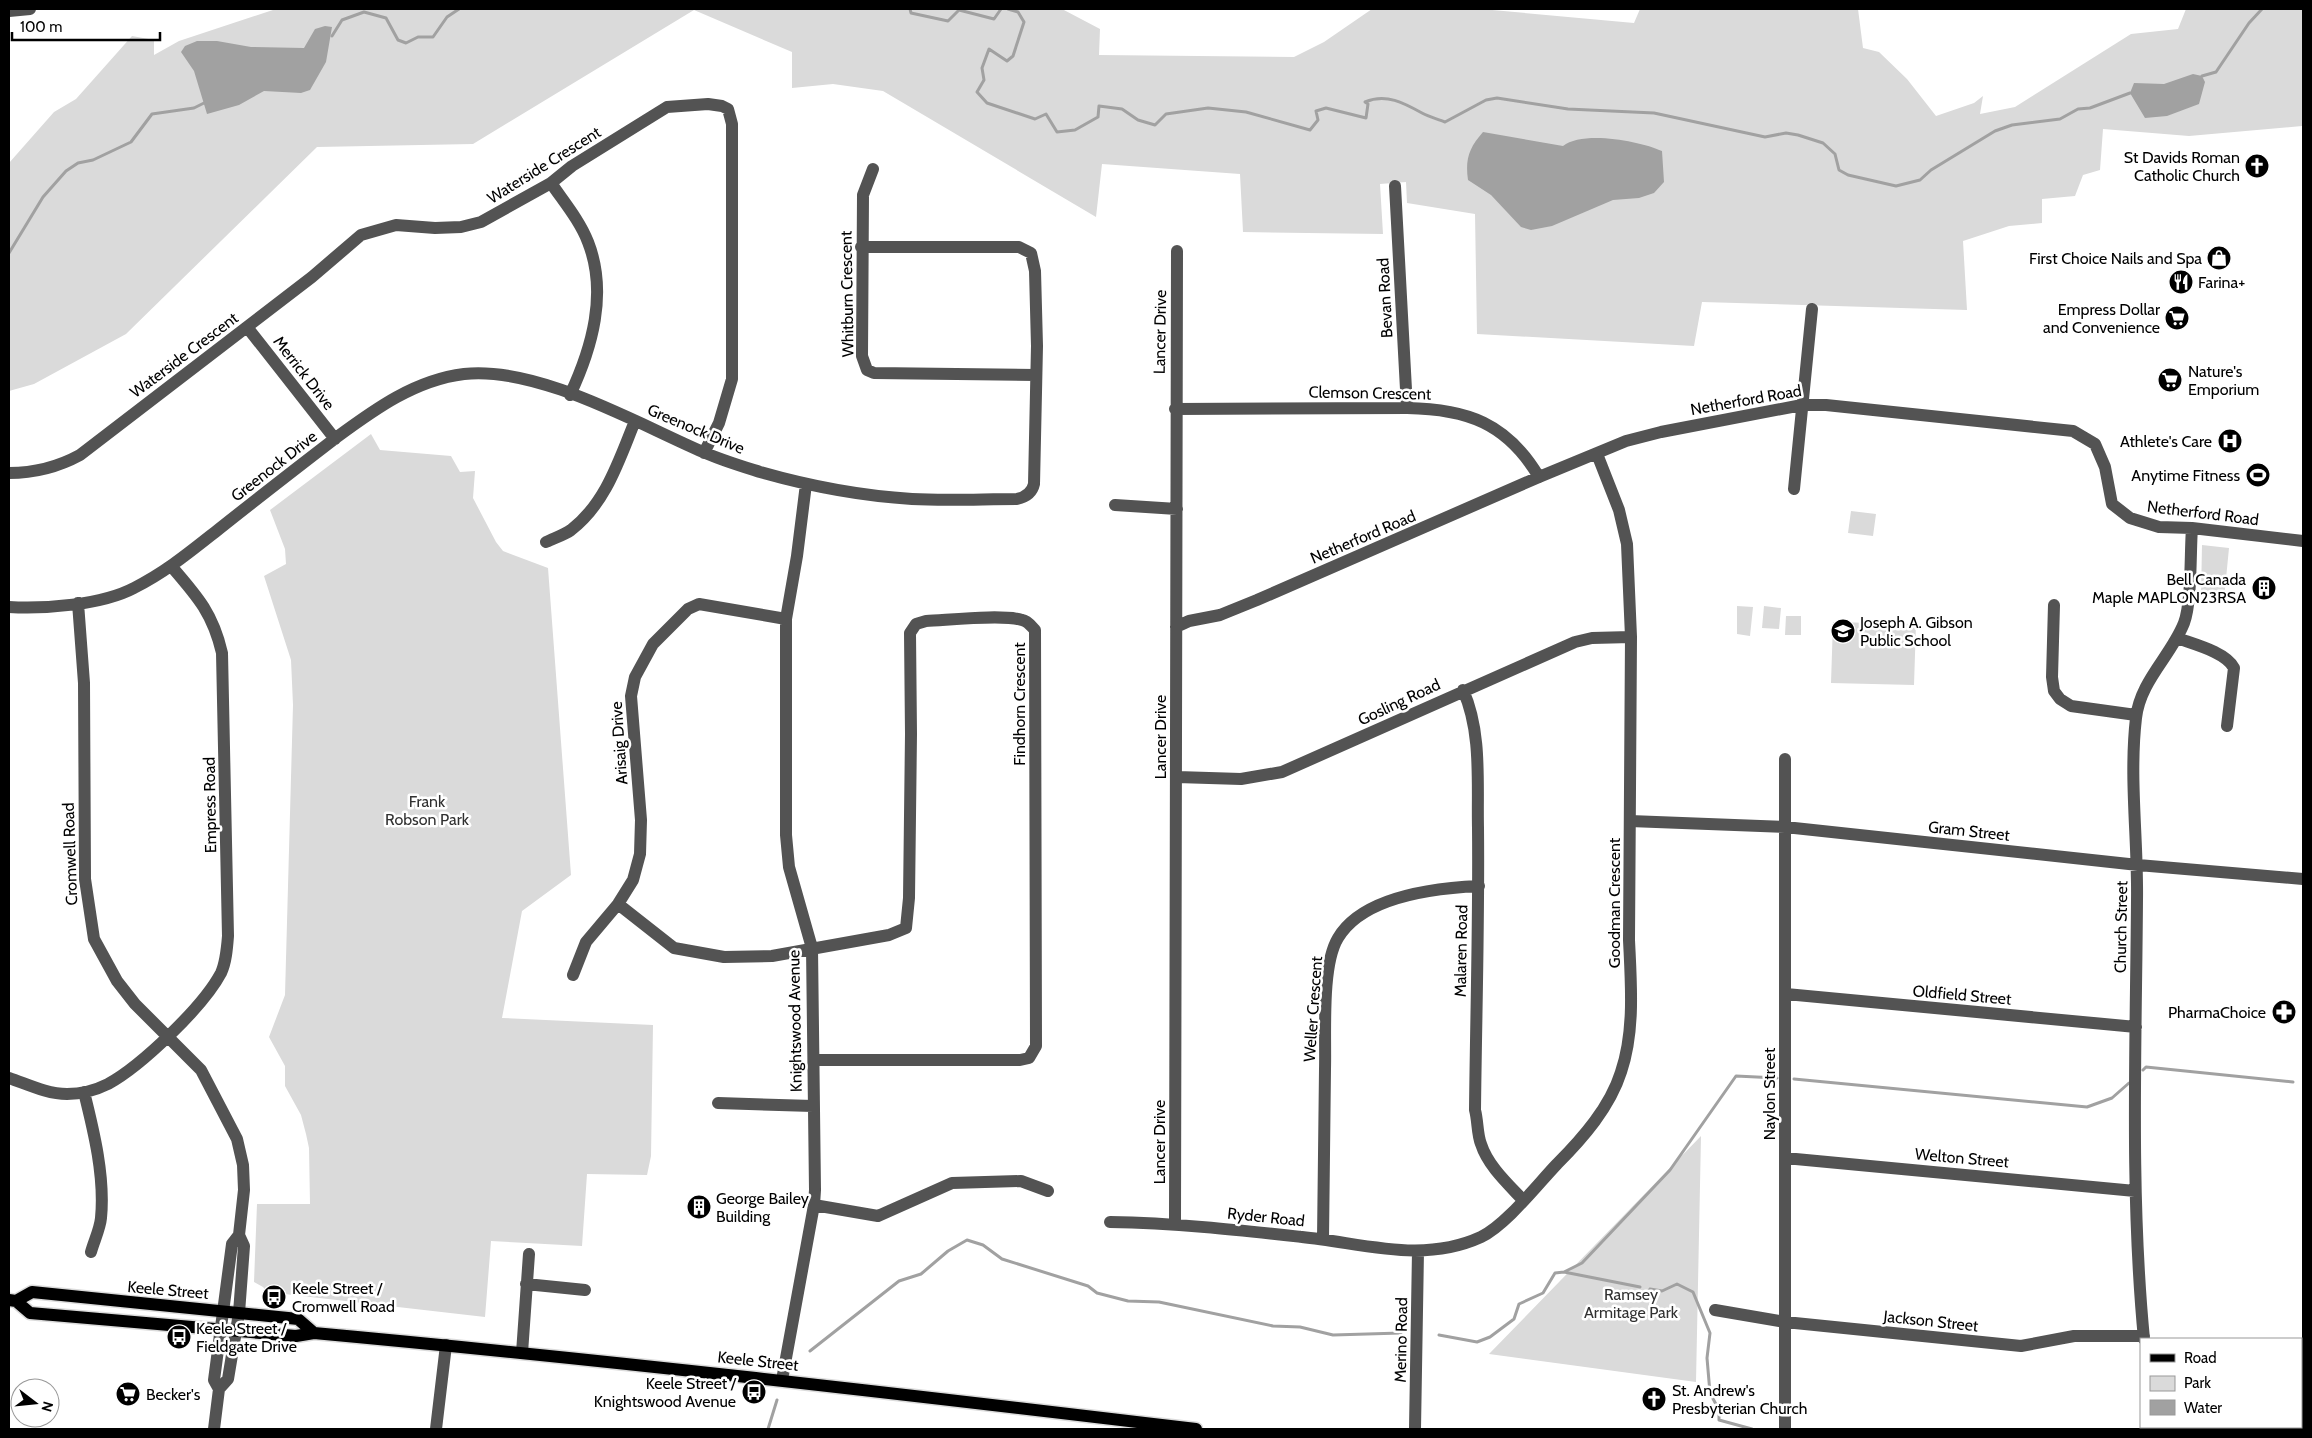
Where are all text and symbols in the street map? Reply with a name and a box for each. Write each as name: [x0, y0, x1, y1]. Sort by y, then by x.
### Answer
scale bar: [12, 10, 160, 42]
text: 100 m: [20, 18, 62, 36]
street label: Waterside Crescent: [484, 122, 605, 208]
place label: St Davids Roman Catholic Church: [2124, 148, 2240, 185]
church icon: St Davids Roman Catholic Church: [2244, 153, 2270, 179]
street label: Whitburn Crescent: [836, 230, 858, 357]
shop icon: First Choice Nails and Spa: [2206, 245, 2232, 271]
place label: First Choice Nails and Spa: [2029, 249, 2202, 268]
street label: Bevan Road: [1373, 257, 1397, 339]
restaurant icon: Farina+: [2168, 269, 2194, 295]
place label: Farina+: [2198, 273, 2245, 292]
street label: Lancer Drive: [1150, 290, 1170, 374]
place label: Empress Dollar and Convenience: [2043, 300, 2161, 337]
supermarket icon: Empress Dollar and Convenience: [2164, 305, 2190, 331]
street label: Waterside Crescent: [126, 308, 242, 402]
street label: Merrick Drive: [269, 332, 339, 414]
place label: Nature's Emporium: [2188, 362, 2259, 399]
supermarket icon: Nature's Emporium: [2157, 367, 2183, 393]
street label: Netherford Road: [1689, 381, 1803, 419]
street label: Clemson Crescent: [1308, 382, 1432, 404]
street label: Greenock Drive: [645, 400, 747, 458]
street label: Greenock Drive: [227, 427, 321, 505]
hospital icon: Athlete's Care: [2217, 428, 2243, 454]
place label: Athlete's Care: [2120, 432, 2212, 451]
sports icon: Anytime Fitness: [2245, 462, 2271, 488]
place label: Anytime Fitness: [2131, 466, 2240, 485]
street label: Netherford Road: [2146, 497, 2260, 529]
street label: Netherford Road: [1308, 506, 1418, 568]
place label: Bell Canada Maple MAPLON23RSA: [2092, 570, 2246, 607]
building icon: Bell Canada Maple MAPLON23RSA: [2251, 575, 2277, 601]
place label: Joseph A. Gibson Public School: [1859, 613, 1973, 650]
school or university icon: Joseph A. Gibson Public School: [1830, 618, 1856, 644]
street label: Findhorn Crescent: [1010, 642, 1029, 766]
street label: Gosling Road: [1355, 675, 1443, 729]
street label: Lancer Drive: [1151, 695, 1170, 779]
street label: Arisaig Drive: [607, 701, 631, 785]
street label: Empress Road: [200, 757, 220, 853]
park label: Frank Robson Park: [385, 792, 470, 829]
street label: Cromwell Road: [59, 802, 81, 906]
street label: Gram Street: [1927, 817, 2011, 845]
street label: Goodman Crescent: [1605, 837, 1624, 968]
street label: Church Street: [2111, 880, 2131, 973]
street label: Malaren Road: [1451, 905, 1471, 997]
street label: Knightswood Avenue: [784, 950, 806, 1092]
street label: Weller Crescent: [1300, 955, 1326, 1063]
street label: Oldfield Street: [1912, 981, 2013, 1009]
pharmacy icon: PharmaChoice: [2271, 999, 2297, 1025]
place label: PharmaChoice: [2168, 1003, 2266, 1022]
street label: Naylon Street: [1760, 1047, 1779, 1140]
street label: Lancer Drive: [1150, 1100, 1169, 1184]
street label: Welton Street: [1914, 1144, 2010, 1172]
place label: George Bailey Building: [716, 1189, 809, 1226]
building icon: George Bailey Building: [686, 1194, 712, 1220]
street label: Ryder Road: [1226, 1203, 1306, 1231]
street label: Keele Street: [127, 1277, 210, 1303]
place label: Keele Street / Cromwell Road: [292, 1279, 395, 1316]
bus stop icon: Keele Street / Cromwell Road: [261, 1284, 287, 1310]
park label: Ramsey Armitage Park: [1584, 1285, 1679, 1322]
street label: Merino Road: [1391, 1297, 1411, 1383]
street label: Jackson Street: [1882, 1306, 1980, 1335]
place label: Keele Street / Fieldgate Drive: [196, 1319, 297, 1356]
bus stop icon: Keele Street / Fieldgate Drive: [166, 1324, 192, 1350]
legend: [2140, 1338, 2302, 1428]
street label: Keele Street: [716, 1347, 800, 1375]
text: Road: [2184, 1349, 2217, 1367]
place label: Keele Street / Knightswood Avenue: [594, 1374, 737, 1411]
text: Park: [2184, 1374, 2211, 1392]
north arrow: [10, 1378, 60, 1428]
bus stop icon: Keele Street / Knightswood Avenue: [741, 1379, 767, 1405]
supermarket icon: Becker's: [115, 1381, 141, 1407]
place label: St. Andrew's Presbyterian Church: [1672, 1381, 1807, 1418]
place label: Becker's: [146, 1385, 201, 1404]
church icon: St. Andrew's Presbyterian Church: [1641, 1386, 1667, 1412]
text: N: [37, 1399, 58, 1414]
text: Water: [2184, 1399, 2222, 1417]

